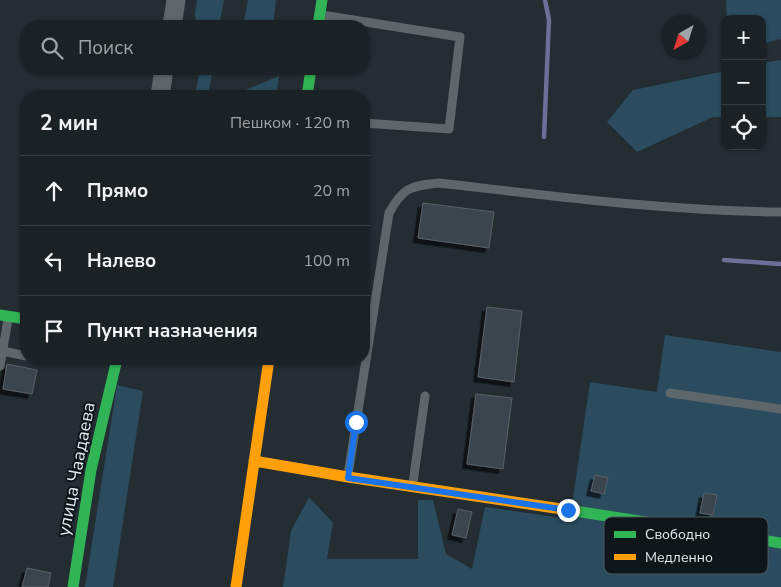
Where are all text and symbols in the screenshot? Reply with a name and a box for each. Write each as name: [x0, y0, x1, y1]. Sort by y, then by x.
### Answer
north arrow: [661, 15, 706, 60]
map controls: [721, 15, 766, 150]
button: +: [721, 15, 766, 60]
search box: [20, 20, 370, 75]
icon: search: [38, 34, 66, 62]
text: Поиск: [78, 35, 133, 61]
button: −: [721, 60, 766, 105]
button: locate: [721, 105, 766, 150]
text: 2 мин: [40, 109, 98, 137]
text: Пешком · 120 m: [230, 112, 350, 134]
icon: ahead: [40, 177, 68, 205]
text: Прямо: [87, 178, 148, 204]
text: 20 m: [313, 180, 350, 202]
icon: left: [40, 247, 68, 275]
text: Налево: [87, 248, 156, 274]
text: 100 m: [303, 250, 350, 272]
icon: arrive: [40, 317, 68, 345]
text: Пункт назначения: [87, 318, 258, 344]
street label: улица Чаадаева: [51, 400, 101, 538]
route start: [345, 411, 368, 434]
route end: [557, 499, 580, 522]
legend: [604, 517, 768, 574]
text: Свободно: [645, 525, 710, 544]
text: Медленно: [645, 548, 713, 567]

